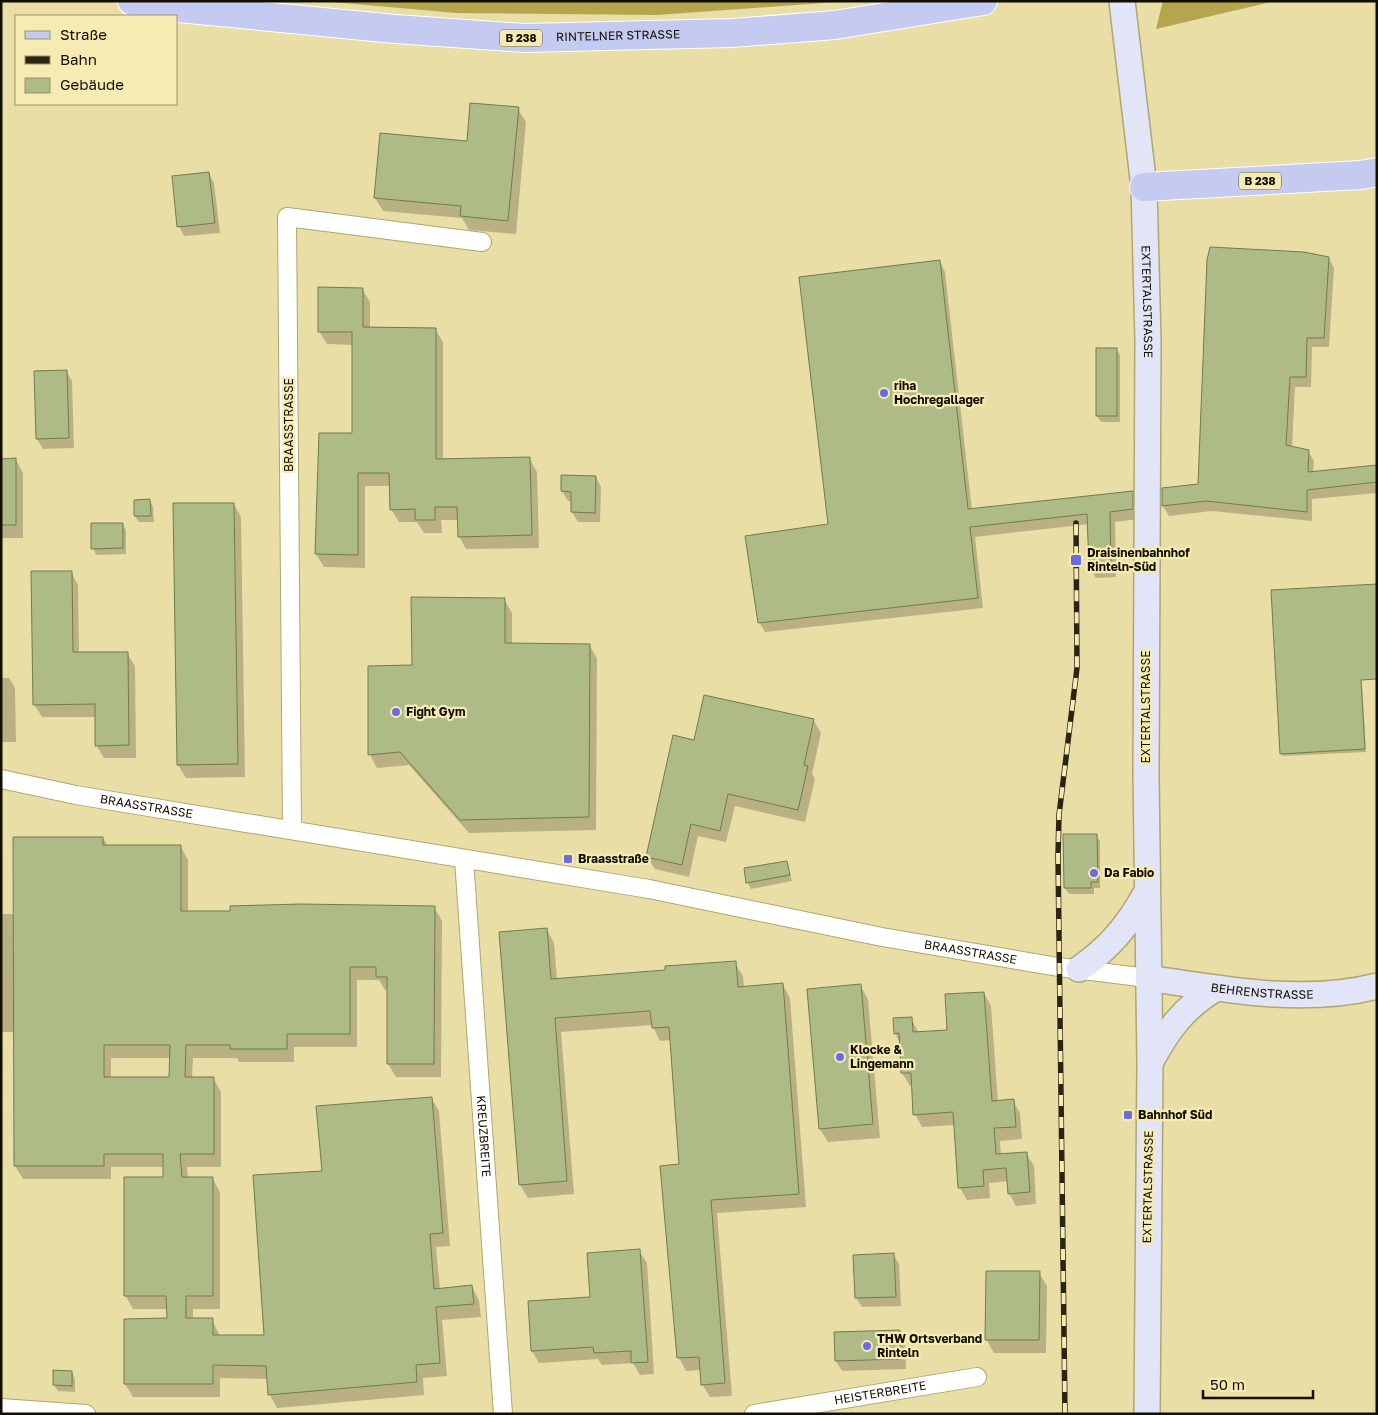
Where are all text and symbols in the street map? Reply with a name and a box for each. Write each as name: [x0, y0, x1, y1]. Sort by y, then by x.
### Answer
legend: [15, 15, 178, 105]
text: Straße: [60, 25, 107, 43]
street label: RINTELNER STRASSE: [556, 26, 680, 44]
road number: B 238: [500, 29, 542, 46]
text: Bahn: [60, 50, 97, 68]
text: Gebäude: [60, 75, 124, 93]
road number: B 238: [1239, 172, 1281, 190]
street label: EXTERTALSTRASSE: [1139, 245, 1156, 358]
street label: BRAASSTRASSE: [281, 378, 296, 472]
place label: riha Hochregallager: [894, 378, 985, 407]
marker: riha Hochregallager: [878, 387, 890, 399]
place label: Draisinenbahnhof Rinteln-Süd: [1087, 545, 1190, 574]
marker: Draisinenbahnhof Rinteln-Süd: [1069, 553, 1083, 567]
street label: EXTERTALSTRASSE: [1138, 651, 1153, 763]
place label: Fight Gym: [406, 704, 465, 719]
marker: Fight Gym: [390, 706, 402, 718]
street label: BRAASSTRASSE: [99, 791, 194, 821]
place label: Braasstraße: [578, 851, 649, 866]
marker: Braasstraße: [562, 853, 574, 865]
place label: Da Fabio: [1104, 865, 1154, 880]
marker: Da Fabio: [1088, 867, 1100, 879]
street label: BRAASSTRASSE: [923, 936, 1018, 967]
street label: BEHRENSTRASSE: [1210, 980, 1314, 1002]
place label: Klocke & Lingemann: [850, 1042, 914, 1071]
marker: Klocke & Lingemann: [834, 1051, 846, 1063]
street label: KREUZBREITE: [474, 1095, 494, 1178]
place label: Bahnhof Süd: [1138, 1107, 1212, 1122]
marker: Bahnhof Süd: [1122, 1109, 1134, 1121]
street label: EXTERTALSTRASSE: [1139, 1130, 1156, 1244]
place label: THW Ortsverband Rinteln: [877, 1331, 982, 1360]
marker: THW Ortsverband Rinteln: [861, 1340, 873, 1352]
scale bar: [1203, 1368, 1313, 1400]
text: 50 m: [1210, 1375, 1245, 1393]
street label: HEISTERBREITE: [833, 1378, 927, 1408]

